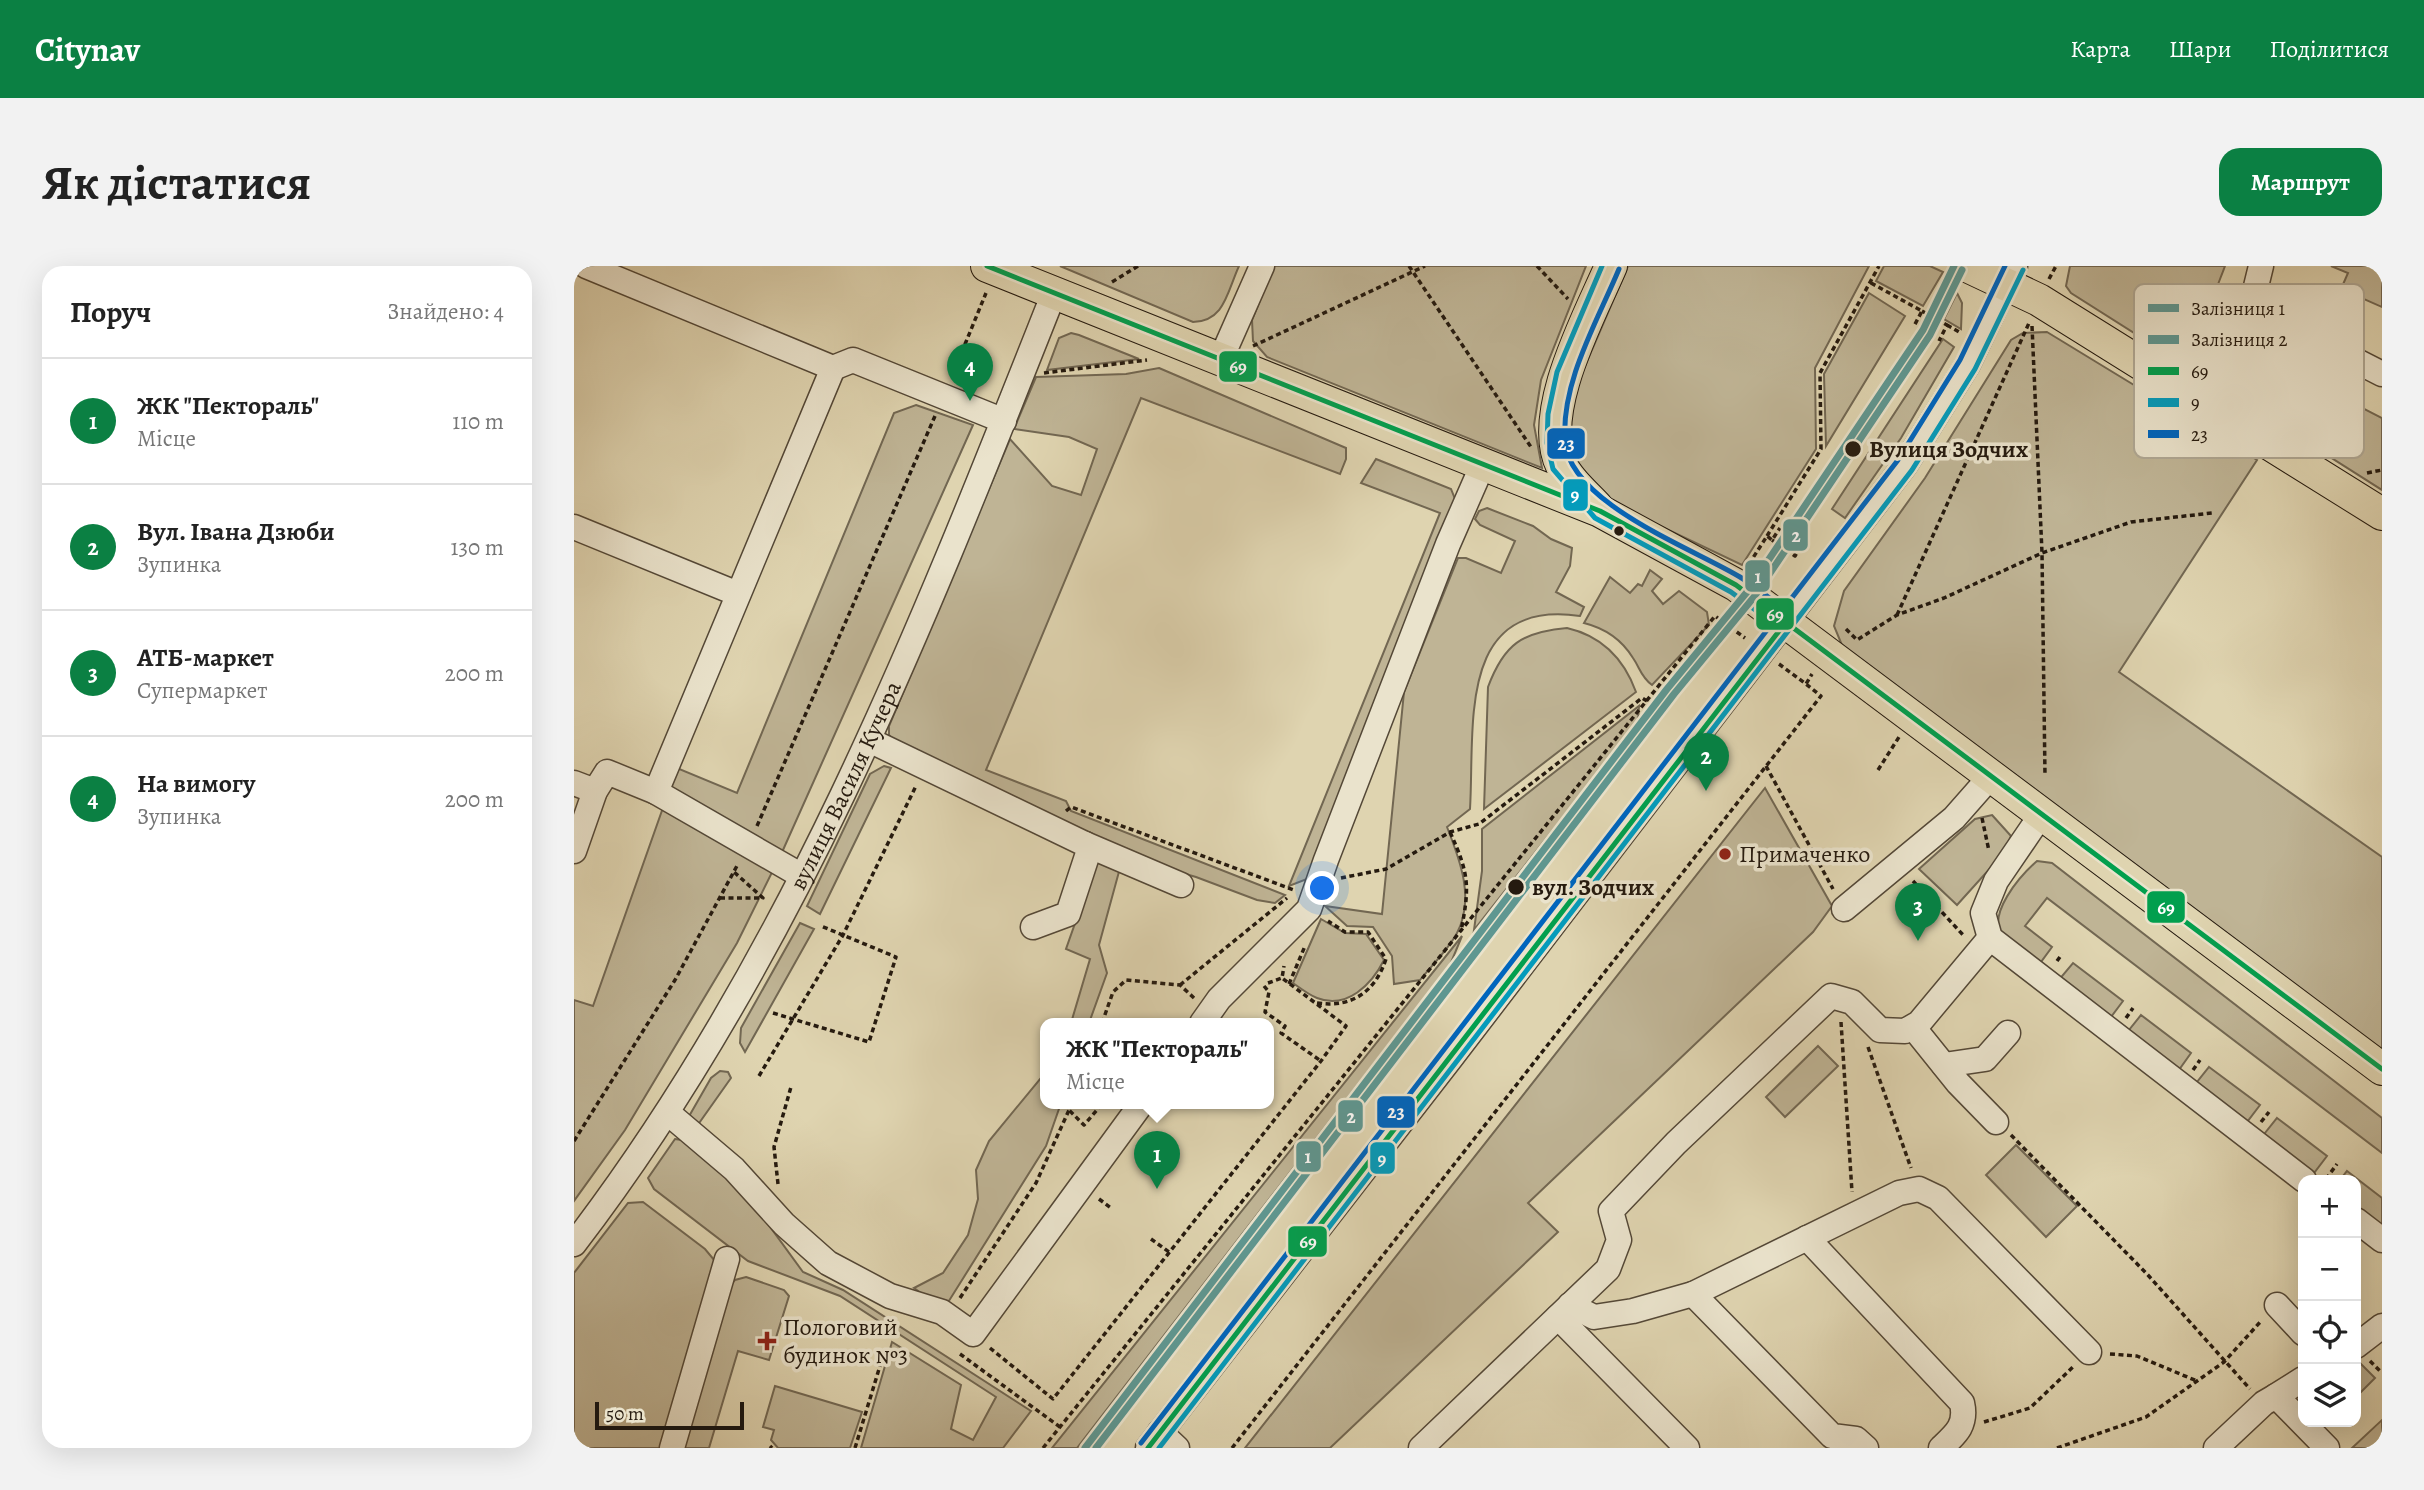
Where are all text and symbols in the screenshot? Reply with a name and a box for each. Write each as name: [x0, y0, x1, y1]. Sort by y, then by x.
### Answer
text: Citynav: [35, 27, 140, 72]
text: Карта: [2070, 33, 2131, 65]
text: Шари: [2169, 33, 2232, 65]
text: Поділитися: [2270, 33, 2389, 65]
button: Маршрут: [2219, 148, 2382, 216]
text: Як дістатися: [42, 149, 311, 216]
legend: [2134, 284, 2364, 458]
text: Поруч: [70, 292, 151, 332]
text: Знайдено: 4: [387, 296, 504, 327]
text: Залізниця 1: [2191, 296, 2285, 322]
text: Залізниця 2: [2191, 327, 2287, 353]
pin: 4: [947, 343, 993, 401]
line badge: 69: [1218, 350, 1258, 383]
text: 69: [1229, 354, 1247, 380]
text: 69: [2191, 359, 2208, 385]
text: ЖК "Пектораль": [137, 388, 319, 423]
text: 9: [2191, 390, 2200, 416]
text: 1: [89, 406, 97, 437]
text: 110 m: [452, 406, 504, 437]
text: 23: [2191, 422, 2208, 448]
text: Місце: [137, 423, 196, 454]
line badge: 23: [1546, 427, 1586, 460]
text: 23: [1557, 431, 1575, 457]
place label: Вулиця Зодчих: [1869, 433, 2029, 465]
marker: Вулиця Зодчих: [1843, 439, 1863, 459]
line badge: 9: [1562, 478, 1589, 512]
text: 9: [1571, 482, 1580, 508]
text: Вул. Івана Дзюби: [137, 514, 335, 549]
line badge: 2: [1782, 518, 1809, 552]
text: 2: [1791, 523, 1801, 549]
unlabelled marker: [1612, 524, 1626, 538]
text: 2: [87, 532, 99, 563]
text: 130 m: [451, 532, 504, 563]
text: Зупинка: [137, 549, 221, 580]
line badge: 1: [1744, 559, 1771, 593]
text: 1: [1755, 564, 1762, 590]
line badge: 69: [1755, 597, 1795, 631]
text: 69: [1766, 602, 1784, 628]
text: АТБ-маркет: [137, 640, 274, 675]
text: 3: [88, 658, 98, 689]
text: 200 m: [445, 658, 504, 689]
text: Супермаркет: [137, 675, 268, 706]
street label: вулиця Василя Кучера: [782, 676, 909, 895]
pin: 2: [1683, 733, 1729, 791]
text: На вимогу: [137, 766, 256, 801]
text: 4: [88, 784, 98, 815]
text: 200 m: [445, 784, 504, 815]
text: Зупинка: [137, 801, 221, 832]
place label: Примаченко: [1739, 838, 1870, 870]
marker: Примаченко: [1717, 846, 1733, 862]
your location: [1305, 871, 1339, 905]
place label: вул. Зодчих: [1532, 871, 1655, 903]
marker: вул. Зодчих: [1506, 877, 1526, 897]
pin: 3: [1895, 883, 1941, 941]
line badge: 69: [2146, 890, 2186, 924]
text: 69: [2157, 895, 2175, 921]
popup: [1040, 1018, 1274, 1109]
text: ЖК "Пектораль": [1066, 1031, 1248, 1066]
text: Місце: [1066, 1066, 1125, 1097]
line badge: 23: [1376, 1095, 1416, 1129]
line badge: 2: [1337, 1099, 1364, 1133]
text: 23: [1387, 1099, 1405, 1125]
text: 2: [1346, 1104, 1356, 1130]
pin: 1: [1134, 1131, 1180, 1189]
line badge: 1: [1295, 1140, 1322, 1173]
line badge: 9: [1369, 1141, 1396, 1175]
text: 1: [1305, 1144, 1312, 1170]
text: 9: [1378, 1146, 1387, 1172]
map controls: [2298, 1175, 2361, 1427]
button: +: [2298, 1175, 2361, 1238]
line badge: 69: [1287, 1225, 1328, 1258]
text: 69: [1299, 1229, 1317, 1255]
button: −: [2298, 1238, 2361, 1301]
button: locate: [2298, 1301, 2361, 1364]
place label: Пологовий будинок №3: [783, 1311, 908, 1371]
marker: Пологовий будинок №3: [757, 1331, 777, 1351]
button: layers: [2298, 1364, 2361, 1427]
scale bar: [595, 1399, 744, 1431]
text: 50 m: [606, 1401, 644, 1427]

